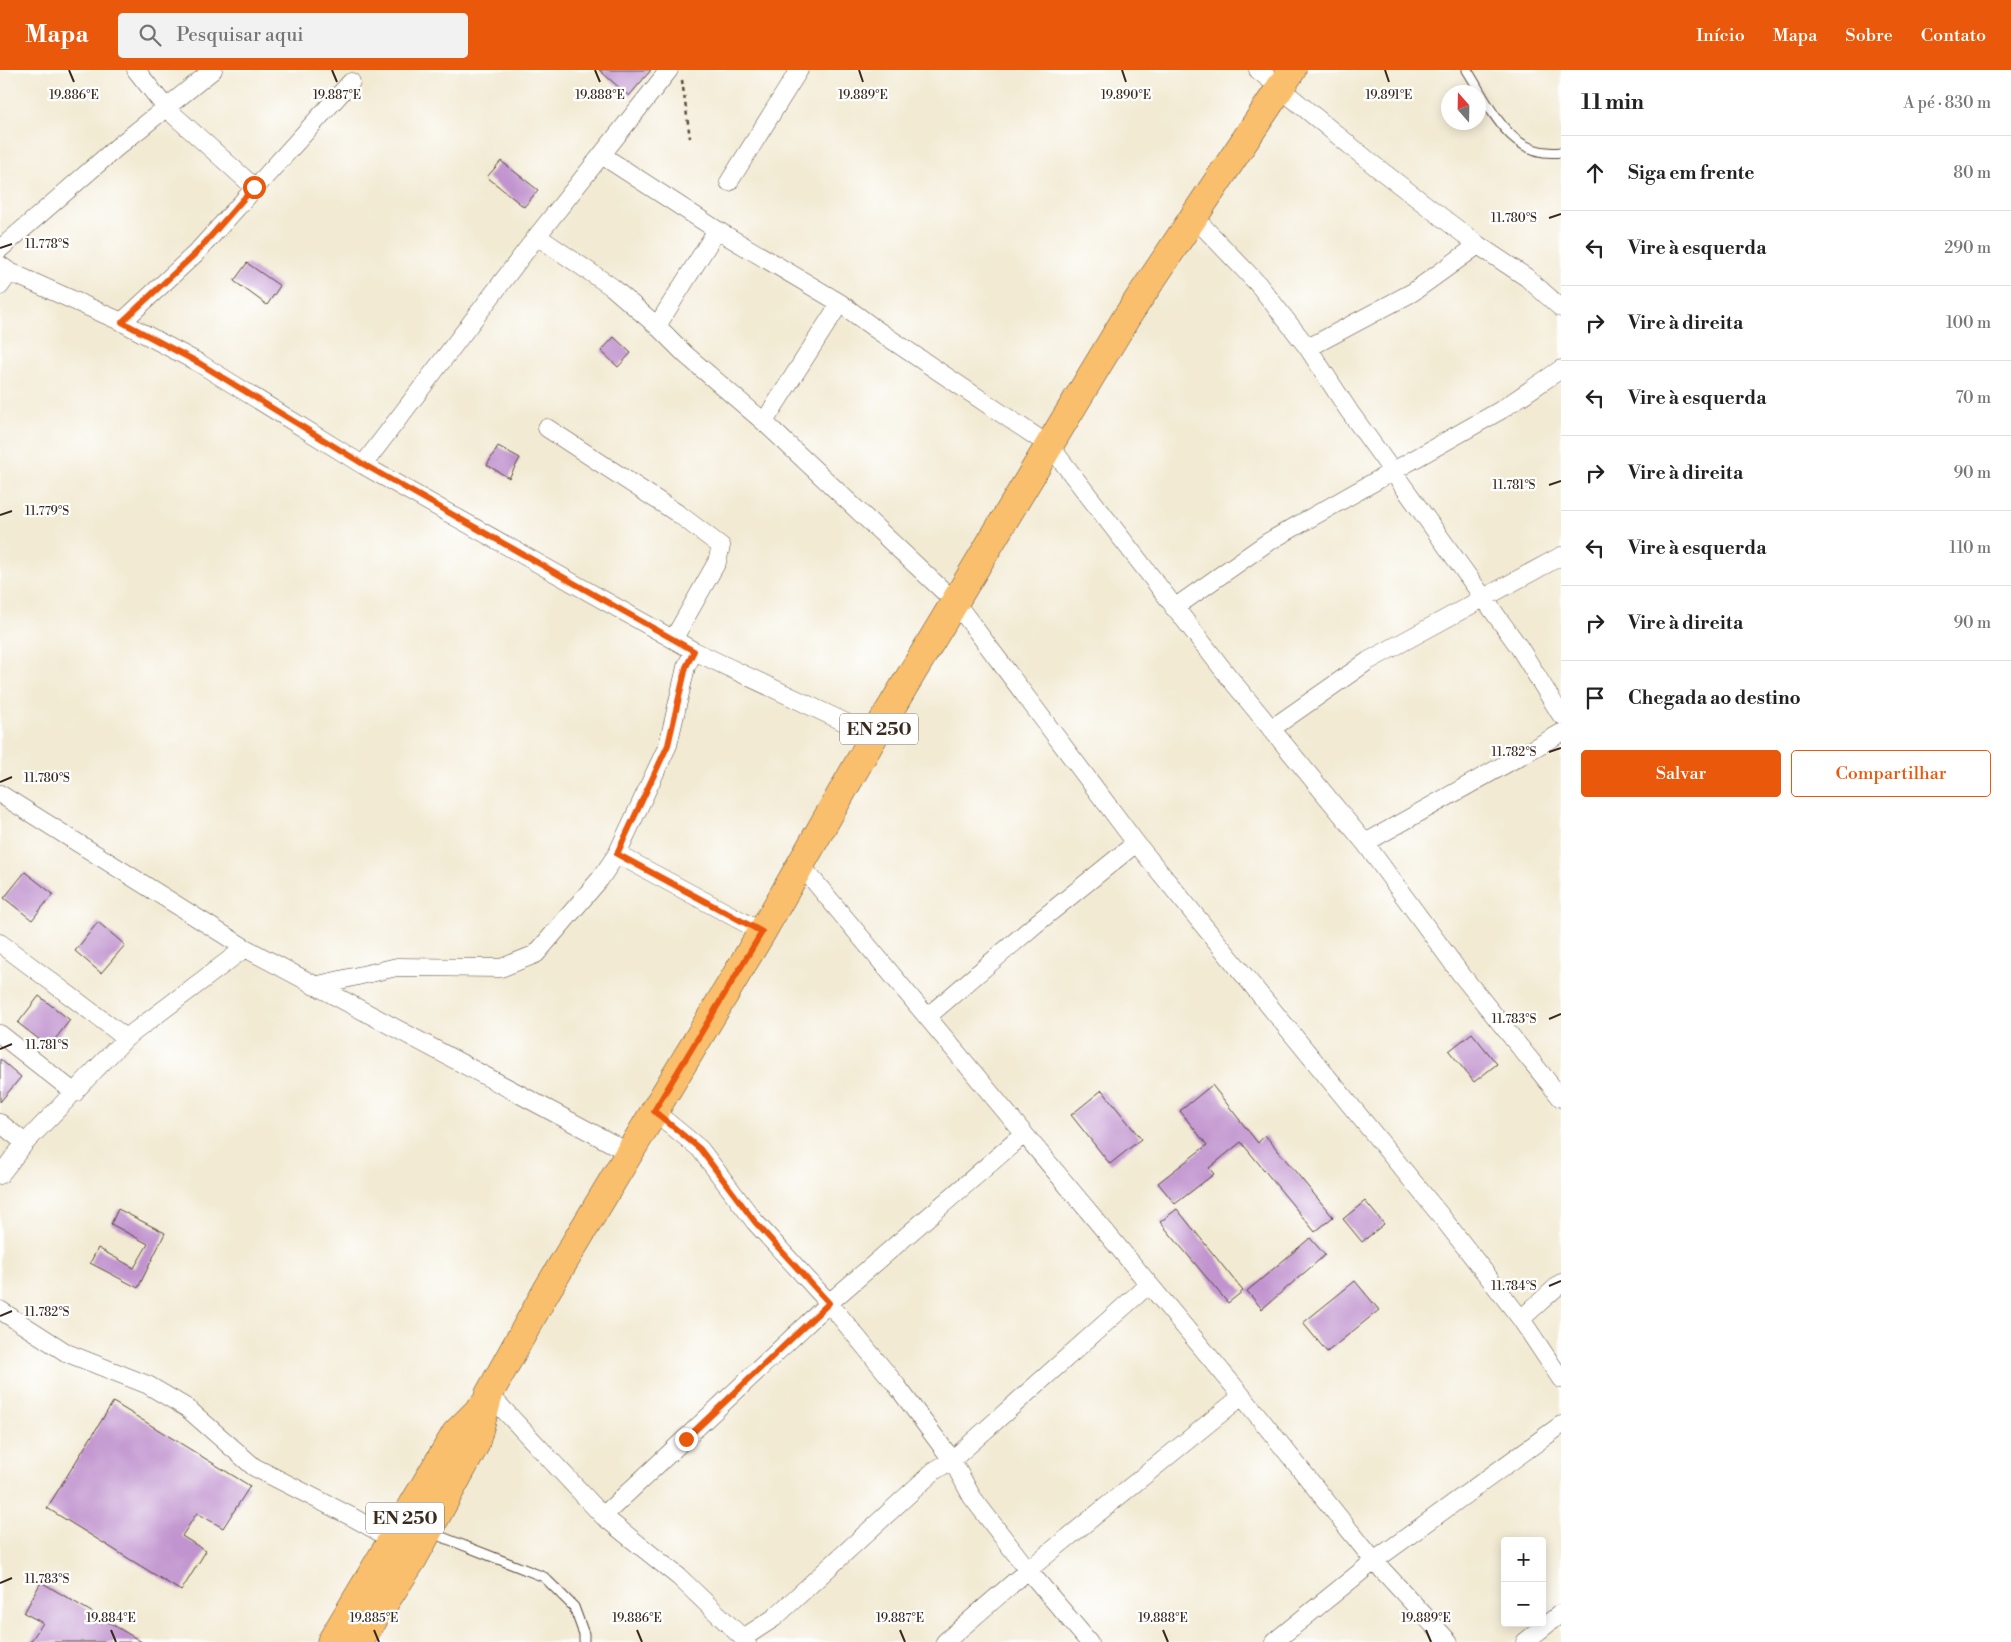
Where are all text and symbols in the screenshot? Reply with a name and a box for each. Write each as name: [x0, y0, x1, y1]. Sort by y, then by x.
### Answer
search box: [118, 13, 468, 58]
text: Mapa: [25, 20, 88, 50]
icon: search: [136, 21, 164, 49]
text: Pesquisar aqui: [176, 23, 304, 47]
text: Início: [1696, 24, 1745, 47]
text: Mapa: [1773, 24, 1817, 47]
text: Sobre: [1845, 24, 1893, 47]
text: Contato: [1921, 24, 1986, 47]
north arrow: [1441, 85, 1486, 130]
text: 19.886°E: [49, 88, 99, 103]
text: 19.887°E: [313, 88, 361, 103]
text: 19.888°E: [575, 88, 625, 103]
text: 19.889°E: [838, 88, 888, 103]
text: 19.890°E: [1101, 88, 1151, 103]
text: 19.891°E: [1366, 88, 1412, 103]
text: 11 min: [1581, 90, 1644, 116]
text: A pé · 830 m: [1904, 93, 1991, 113]
icon: ahead: [1581, 159, 1609, 187]
text: Siga em frente: [1628, 161, 1755, 185]
text: 80 m: [1953, 163, 1991, 183]
route start: [243, 176, 266, 199]
text: 11.780°S: [1491, 211, 1537, 226]
icon: left: [1581, 234, 1609, 262]
text: Vire à esquerda: [1628, 236, 1767, 260]
text: 11.778°S: [25, 237, 69, 252]
text: 290 m: [1944, 238, 1991, 258]
icon: right: [1581, 309, 1609, 337]
text: Vire à direita: [1628, 311, 1743, 335]
text: 100 m: [1946, 313, 1991, 333]
icon: left: [1581, 384, 1609, 412]
text: Vire à esquerda: [1628, 386, 1767, 410]
text: 70 m: [1955, 388, 1991, 408]
icon: right: [1581, 459, 1609, 487]
text: Vire à direita: [1628, 461, 1743, 485]
text: 90 m: [1953, 463, 1991, 483]
text: 11.781°S: [1493, 478, 1536, 493]
text: 11.779°S: [25, 504, 69, 519]
icon: left: [1581, 534, 1609, 562]
text: Vire à esquerda: [1628, 536, 1767, 560]
text: 110 m: [1949, 538, 1991, 558]
icon: right: [1581, 609, 1609, 637]
text: Vire à direita: [1628, 611, 1743, 635]
text: 90 m: [1953, 613, 1991, 633]
icon: arrive: [1581, 684, 1609, 712]
text: Chegada ao destino: [1628, 686, 1801, 710]
road number: EN 250: [840, 714, 918, 744]
text: 11.782°S: [1492, 745, 1537, 760]
button: Salvar: [1581, 750, 1781, 797]
button: Compartilhar: [1791, 750, 1991, 797]
text: 11.780°S: [24, 771, 70, 786]
text: 11.783°S: [1492, 1012, 1536, 1027]
text: 11.781°S: [26, 1038, 69, 1053]
text: 11.784°S: [1491, 1279, 1537, 1294]
text: 11.782°S: [25, 1305, 70, 1320]
route end: [675, 1428, 698, 1451]
road number: EN 250: [366, 1502, 444, 1534]
map controls: [1501, 1537, 1546, 1627]
button: +: [1501, 1537, 1546, 1582]
text: 11.783°S: [25, 1572, 69, 1587]
button: −: [1501, 1582, 1546, 1627]
text: 19.884°E: [86, 1611, 136, 1626]
text: 19.885°E: [350, 1611, 398, 1626]
text: 19.886°E: [612, 1611, 662, 1626]
text: 19.887°E: [876, 1611, 924, 1626]
text: 19.888°E: [1138, 1611, 1188, 1626]
text: 19.889°E: [1401, 1611, 1451, 1626]

